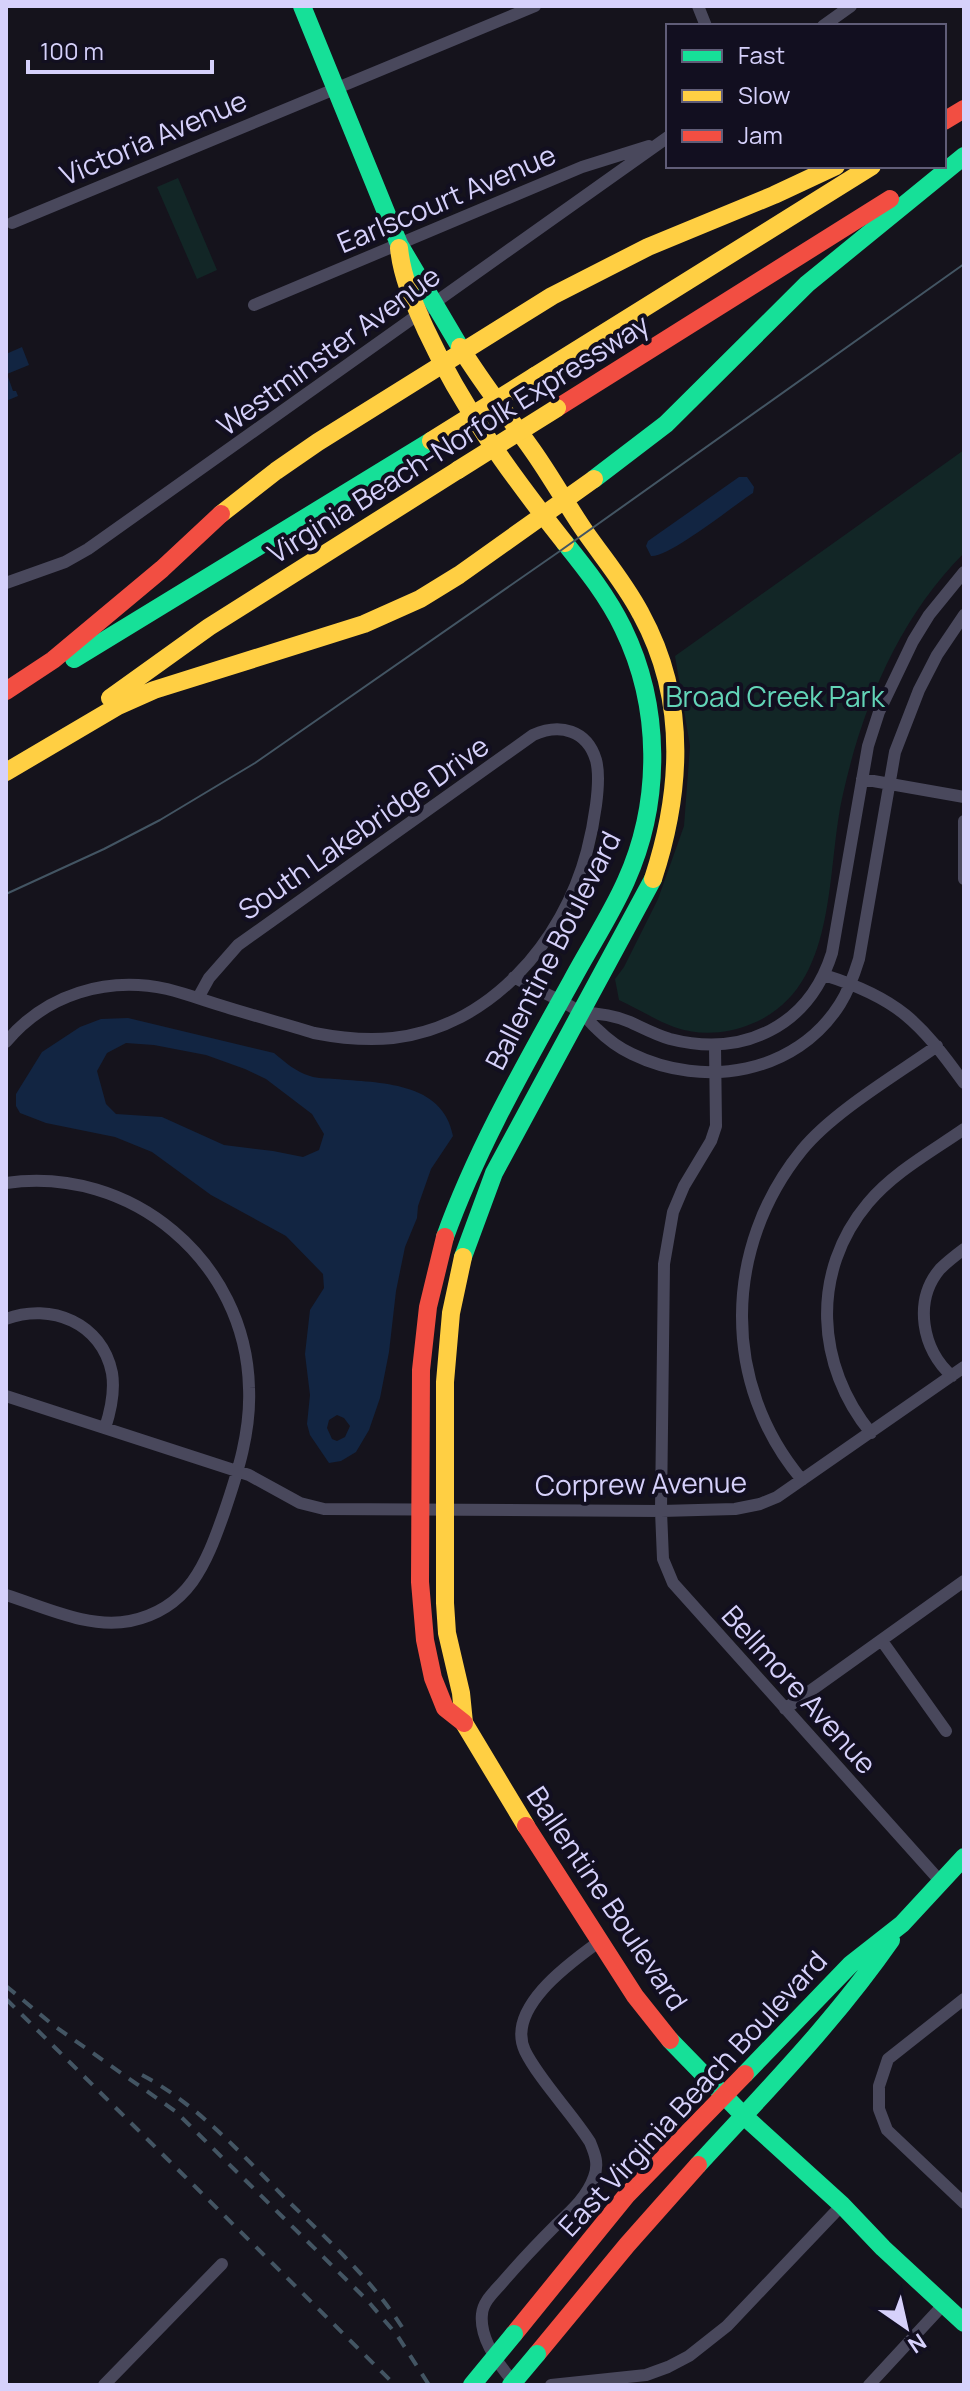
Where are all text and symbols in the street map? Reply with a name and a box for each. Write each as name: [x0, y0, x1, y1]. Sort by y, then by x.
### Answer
scale bar: [28, 24, 212, 74]
legend: [666, 24, 946, 168]
text: 100 m: [40, 34, 104, 67]
text: Fast: [738, 38, 785, 71]
text: Slow: [738, 78, 791, 111]
street label: Victoria Avenue: [54, 81, 252, 193]
text: Jam: [738, 118, 783, 151]
street label: Earlscourt Avenue: [331, 135, 561, 261]
street label: Westminster Avenue: [209, 256, 447, 444]
street label: Virginia Beach-Norfolk Expressway: [260, 304, 656, 571]
park label: Broad Creek Park: [665, 677, 886, 715]
street label: South Lakebridge Drive: [230, 726, 496, 928]
street label: Ballentine Boulevard: [475, 824, 629, 1076]
street label: Corprew Avenue: [535, 1462, 747, 1504]
street label: Bellmore Avenue: [714, 1597, 886, 1781]
street label: Ballentine Boulevard: [519, 1778, 697, 2018]
street label: East Virginia Beach Boulevard: [549, 1942, 835, 2244]
north arrow: [866, 2287, 946, 2367]
text: N: [902, 2327, 932, 2360]

